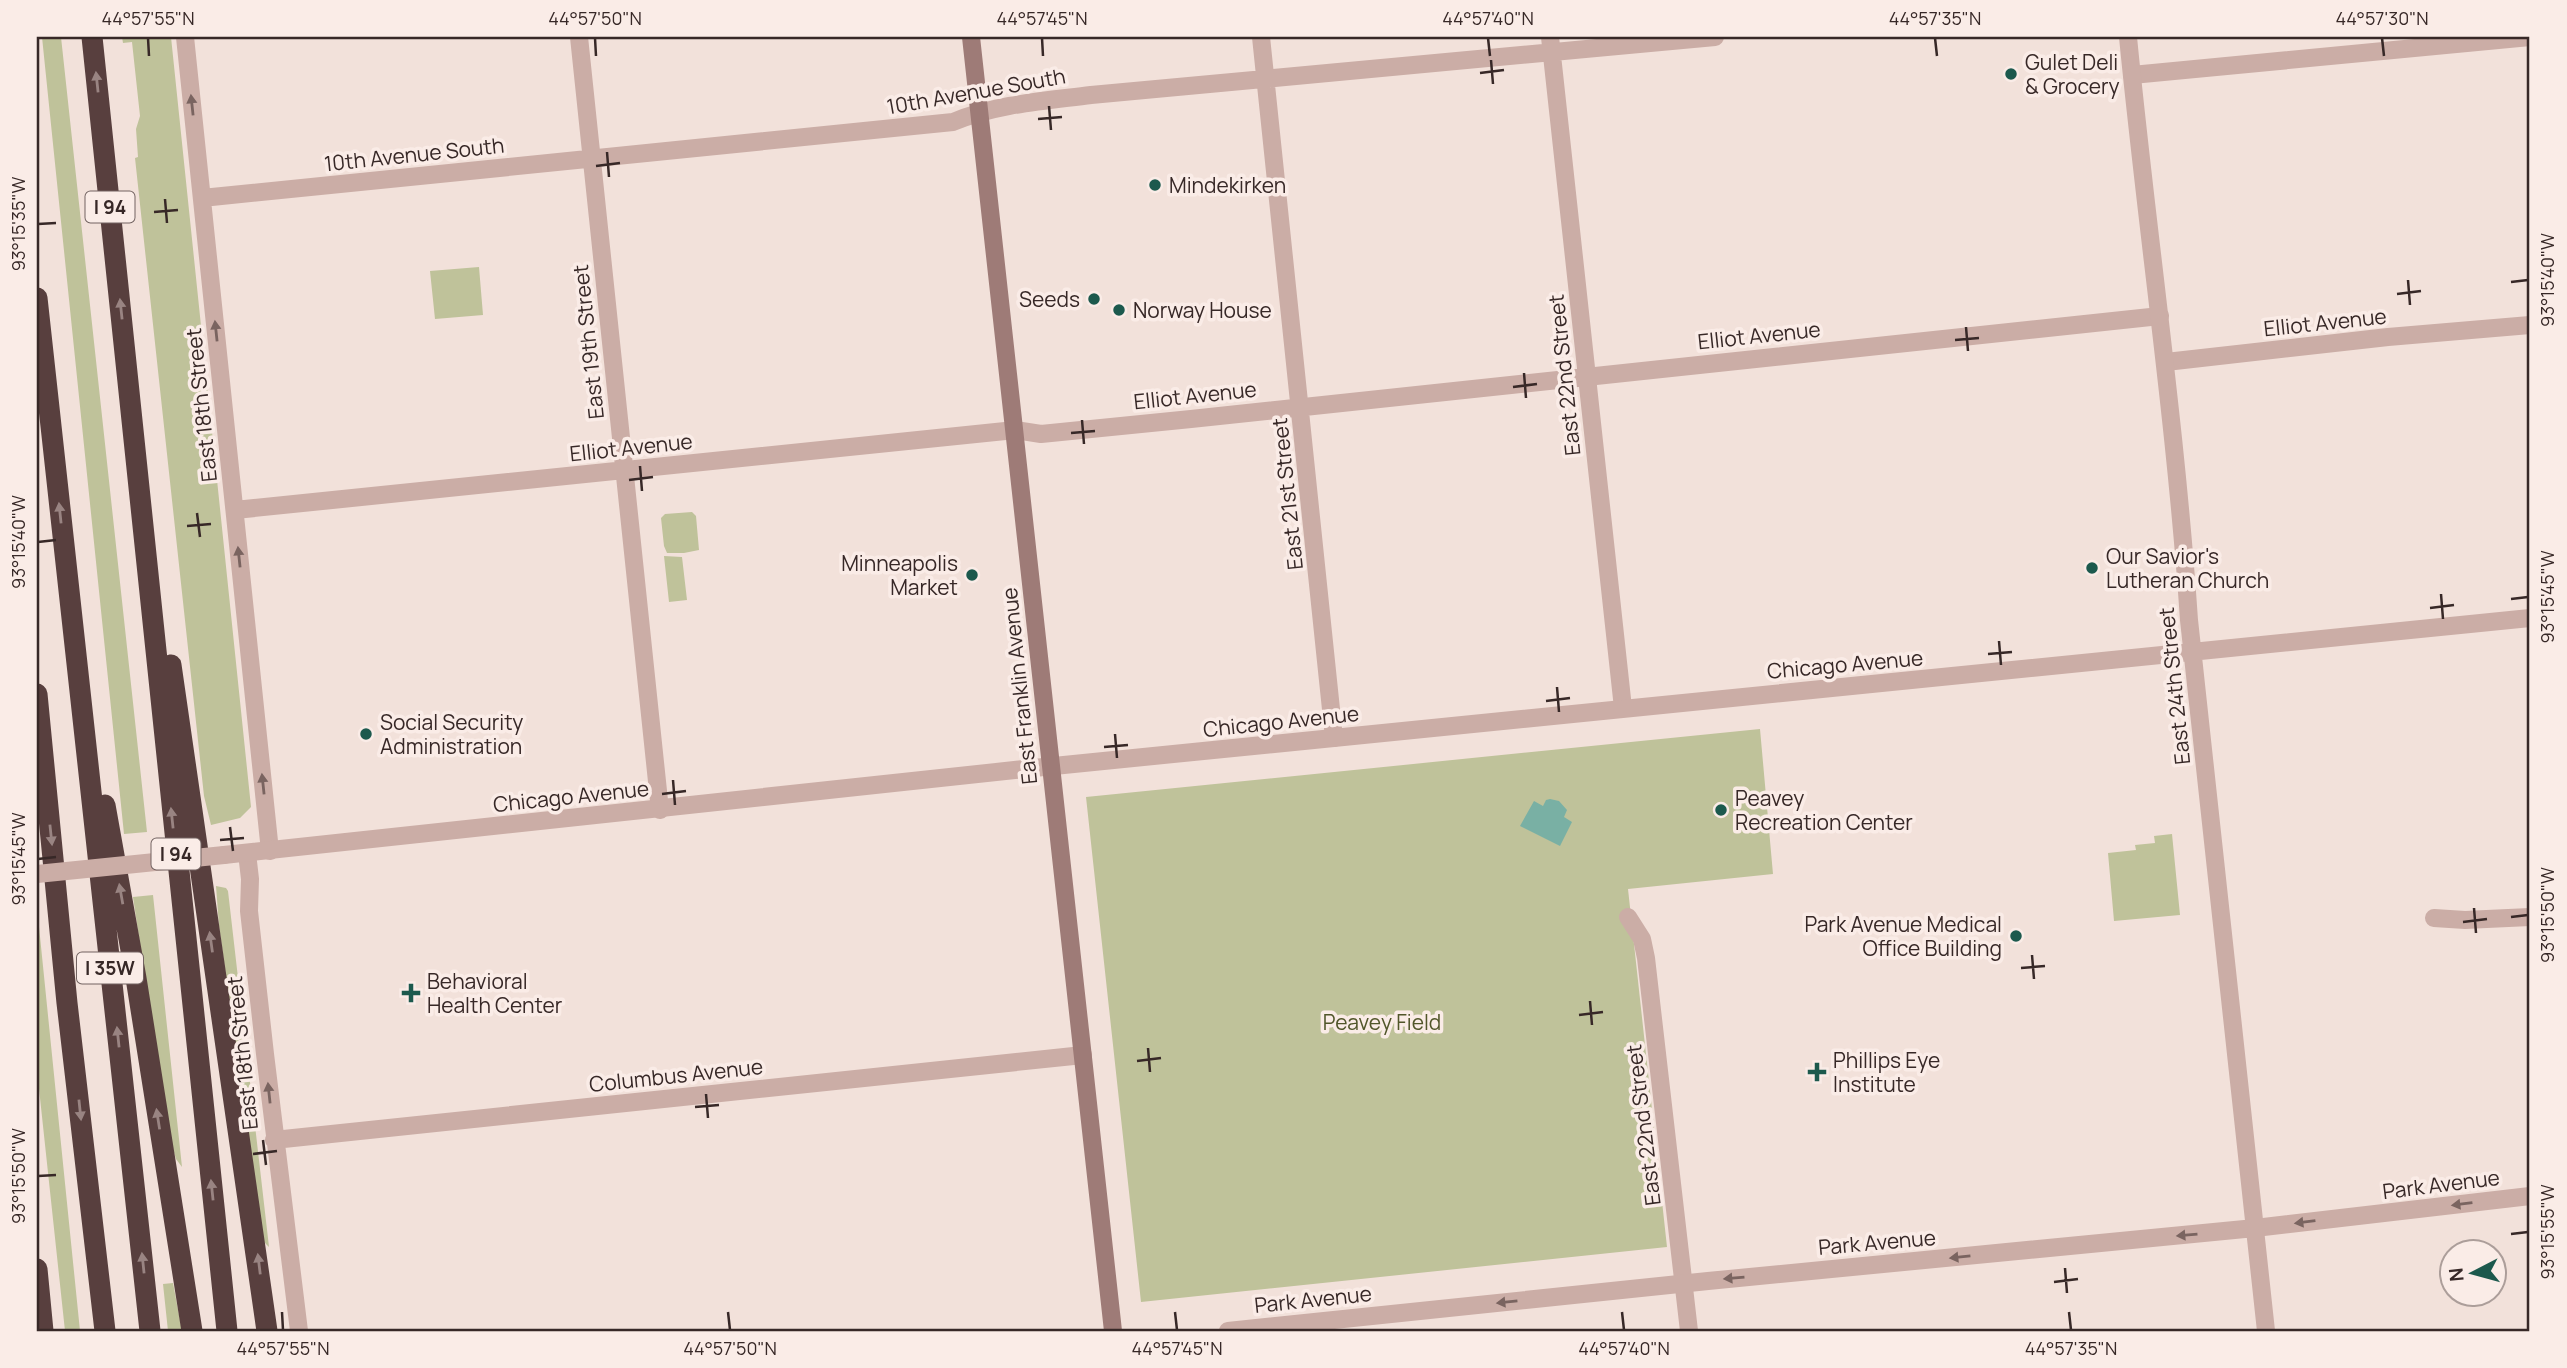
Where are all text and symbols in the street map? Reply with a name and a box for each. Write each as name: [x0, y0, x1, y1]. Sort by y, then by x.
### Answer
text: 44°57'55"N: [102, 6, 194, 30]
text: 44°57'50"N: [548, 6, 642, 30]
text: 44°57'45"N: [997, 6, 1088, 30]
text: 44°57'40"N: [1442, 6, 1534, 30]
text: 44°57'35"N: [1889, 6, 1981, 30]
text: 44°57'30"N: [2335, 6, 2429, 30]
place label: Gulet Deli & Grocery: [2025, 48, 2120, 100]
street label: 10th Avenue South: [884, 62, 1068, 120]
marker: Gulet Deli & Grocery: [2003, 66, 2019, 82]
one-way arrow: [91, 71, 102, 93]
one-way arrow: [187, 94, 198, 116]
street label: 10th Avenue South: [323, 131, 505, 177]
place label: Mindekirken: [1169, 171, 1286, 199]
text: 93°15'35"W: [6, 176, 30, 271]
marker: Mindekirken: [1147, 177, 1163, 193]
road number: I 94: [86, 192, 134, 223]
text: 93°15'40"W: [2535, 233, 2559, 327]
street label: East 19th Street: [566, 263, 610, 421]
place label: Seeds: [1019, 285, 1080, 313]
marker: Seeds: [1086, 291, 1102, 307]
street label: East 22nd Street: [1542, 293, 1586, 457]
place label: Norway House: [1133, 296, 1272, 324]
one-way arrow: [115, 297, 126, 319]
marker: Norway House: [1111, 302, 1127, 318]
street label: Elliot Avenue: [2262, 302, 2388, 342]
street label: Elliot Avenue: [1696, 315, 1822, 355]
one-way arrow: [210, 320, 221, 342]
street label: East 18th Street: [179, 327, 223, 483]
street label: Elliot Avenue: [1132, 375, 1258, 415]
street label: East 21st Street: [1265, 417, 1309, 571]
street label: Elliot Avenue: [568, 427, 694, 467]
text: 93°15'40"W: [6, 495, 30, 589]
one-way arrow: [54, 502, 65, 524]
place label: Our Savior's Lutheran Church: [2106, 542, 2269, 594]
one-way arrow: [234, 546, 245, 568]
place label: Minneapolis Market: [841, 549, 958, 601]
text: 93°15'45"W: [2535, 550, 2559, 644]
marker: Our Savior's Lutheran Church: [2084, 560, 2100, 576]
marker: Minneapolis Market: [964, 567, 980, 583]
street label: East Franklin Avenue: [995, 586, 1043, 786]
street label: East 24th Street: [2152, 606, 2196, 766]
street label: Chicago Avenue: [1766, 643, 1924, 685]
street label: Chicago Avenue: [1202, 699, 1360, 743]
place label: Social Security Administration: [380, 708, 523, 760]
marker: Social Security Administration: [358, 726, 374, 742]
one-way arrow: [257, 772, 268, 794]
street label: Chicago Avenue: [492, 774, 650, 818]
place label: Peavey Recreation Center: [1735, 784, 1913, 836]
marker: Peavey Recreation Center: [1713, 802, 1729, 818]
one-way arrow: [167, 807, 178, 829]
text: 93°15'45"W: [6, 812, 30, 906]
one-way arrow: [46, 825, 57, 847]
road number: I 94: [152, 838, 200, 870]
text: 93°15'50"W: [2535, 867, 2559, 963]
one-way arrow: [115, 883, 126, 905]
place label: Park Avenue Medical Office Building: [1804, 910, 2002, 962]
marker: Park Avenue Medical Office Building: [2008, 928, 2024, 944]
one-way arrow: [205, 930, 216, 952]
road number: I 35W: [77, 952, 143, 984]
place label: Behavioral Health Center: [427, 967, 563, 1019]
street label: East 18th Street: [220, 975, 264, 1131]
marker: Behavioral Health Center: [401, 983, 421, 1003]
park label: Peavey Field: [1323, 1008, 1441, 1036]
one-way arrow: [112, 1026, 123, 1048]
street label: East 22nd Street: [1619, 1043, 1667, 1207]
place label: Phillips Eye Institute: [1833, 1046, 1940, 1098]
street label: Columbus Avenue: [588, 1052, 764, 1098]
marker: Phillips Eye Institute: [1807, 1062, 1827, 1082]
one-way arrow: [263, 1082, 274, 1104]
one-way arrow: [74, 1100, 85, 1122]
one-way arrow: [152, 1108, 163, 1130]
text: 93°15'50"W: [6, 1128, 30, 1224]
street label: Park Avenue: [2381, 1163, 2501, 1205]
one-way arrow: [206, 1179, 217, 1201]
text: 93°15'55"W: [2535, 1184, 2559, 1280]
one-way arrow: [2451, 1199, 2473, 1210]
one-way arrow: [2294, 1217, 2316, 1228]
street label: Park Avenue: [1817, 1223, 1937, 1261]
one-way arrow: [2175, 1230, 2197, 1241]
north arrow: [2438, 1238, 2508, 1308]
one-way arrow: [137, 1252, 148, 1274]
one-way arrow: [253, 1252, 264, 1274]
one-way arrow: [1949, 1252, 1971, 1263]
text: N: [2442, 1267, 2470, 1283]
one-way arrow: [1722, 1273, 1744, 1284]
street label: Park Avenue: [1253, 1279, 1373, 1319]
one-way arrow: [1496, 1296, 1518, 1307]
text: 44°57'55"N: [237, 1336, 329, 1360]
text: 44°57'50"N: [683, 1336, 777, 1360]
text: 44°57'45"N: [1132, 1336, 1223, 1360]
text: 44°57'40"N: [1578, 1336, 1670, 1360]
text: 44°57'35"N: [2025, 1336, 2117, 1360]

